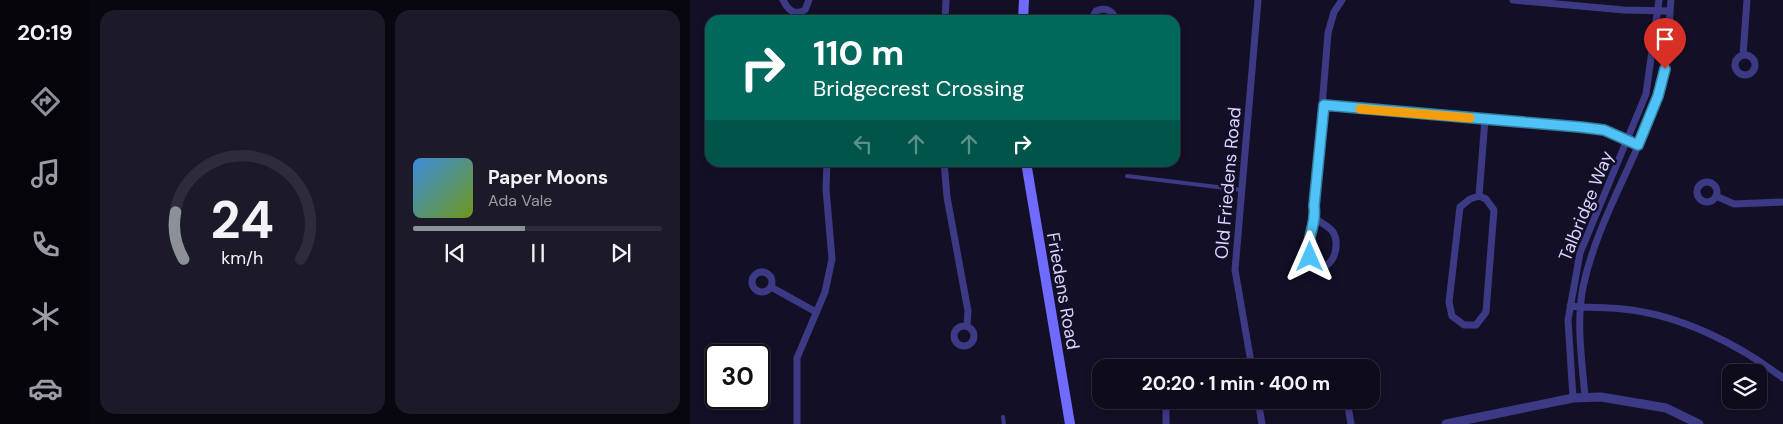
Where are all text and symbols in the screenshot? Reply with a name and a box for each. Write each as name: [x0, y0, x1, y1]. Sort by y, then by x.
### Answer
text: 20:19: [17, 18, 73, 47]
pin: [1644, 18, 1686, 69]
icon: arrive: [1651, 25, 1679, 53]
text: 110 m: [813, 30, 904, 76]
icon: right: [730, 35, 795, 100]
text: Bridgecrest Crossing: [813, 74, 1024, 103]
icon: directions: [28, 84, 63, 119]
street label: Old Friedens Road: [1209, 106, 1247, 260]
icon: left: [849, 130, 877, 158]
icon: ahead: [902, 130, 930, 158]
icon: ahead: [955, 130, 983, 158]
icon: right: [1008, 130, 1036, 158]
street label: Talbridge Way: [1553, 147, 1619, 265]
icon: music: [28, 156, 63, 191]
text: Paper Moons: [488, 165, 608, 190]
text: 24: [211, 186, 274, 254]
text: Ada Vale: [488, 190, 552, 211]
icon: phone: [28, 227, 63, 262]
position arrow: [1283, 230, 1335, 282]
street label: Friedens Road: [1041, 231, 1085, 351]
icon: previous: [441, 239, 469, 267]
icon: pause: [524, 239, 552, 267]
icon: next: [607, 239, 635, 267]
text: km/h: [221, 246, 264, 270]
icon: climate: [28, 299, 63, 334]
speed limit sign: 30: [705, 344, 770, 409]
map controls: [1722, 364, 1767, 409]
button: layers: [1722, 364, 1767, 409]
icon: car: [28, 371, 63, 406]
text: 20:20 · 1 min · 400 m: [1142, 371, 1330, 396]

